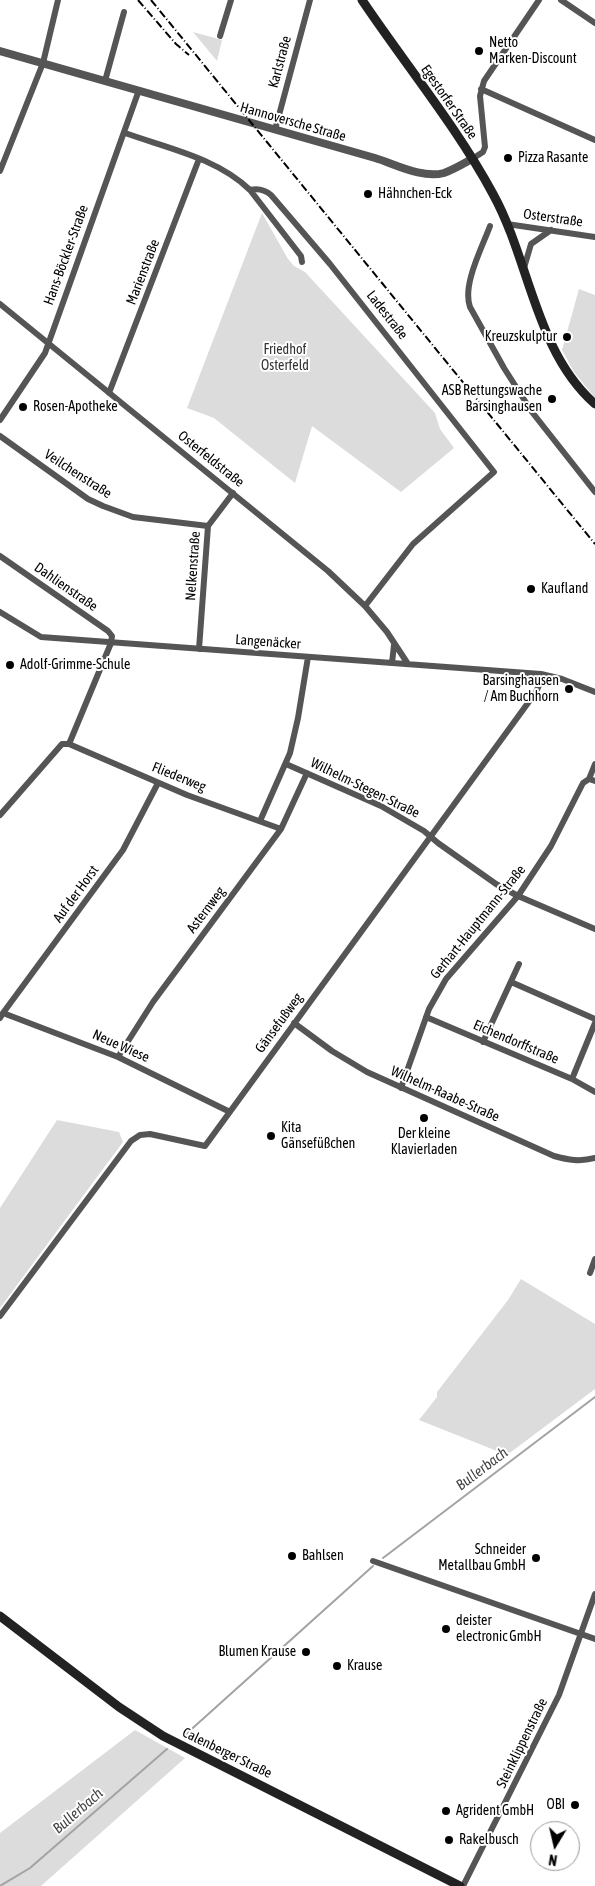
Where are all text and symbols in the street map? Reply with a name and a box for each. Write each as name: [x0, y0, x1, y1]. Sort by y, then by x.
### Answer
street label: Karlstraße: [265, 34, 295, 90]
place label: Netto Marken-Discount: [489, 35, 577, 68]
marker: Netto Marken-Discount: [473, 45, 485, 57]
street label: Egestorfer Straße: [417, 62, 481, 142]
street label: Hannoversche Straße: [238, 99, 348, 145]
place label: Pizza Rasante: [518, 150, 588, 166]
marker: Pizza Rasante: [502, 152, 514, 164]
place label: Hähnchen-Eck: [378, 186, 452, 202]
marker: Hähnchen-Eck: [362, 188, 374, 200]
street label: Hans-Böckler-Straße: [40, 203, 92, 307]
street label: Osterstraße: [522, 206, 584, 230]
street label: Marienstraße: [123, 237, 163, 307]
street label: Ladestraße: [363, 287, 411, 343]
place label: Kreuzskulptur: [485, 329, 557, 345]
marker: Kreuzskulptur: [561, 331, 573, 343]
park label: Friedhof Osterfeld: [261, 342, 309, 374]
place label: ASB Rettungswache Barsinghausen: [442, 383, 542, 416]
marker: ASB Rettungswache Barsinghausen: [546, 393, 558, 405]
place label: Rosen-Apotheke: [33, 399, 118, 415]
marker: Rosen-Apotheke: [17, 401, 29, 413]
street label: Osterfeldstraße: [175, 427, 247, 491]
street label: Veilchenstraße: [41, 446, 115, 502]
street label: Nelkenstraße: [182, 531, 204, 601]
street label: Dahlienstraße: [31, 559, 101, 615]
place label: Kaufland: [541, 581, 588, 597]
marker: Kaufland: [525, 583, 537, 595]
street label: Langenäcker: [235, 631, 301, 653]
place label: Adolf-Grimme-Schule: [20, 657, 130, 673]
marker: Adolf-Grimme-Schule: [4, 659, 16, 671]
place label: Barsinghausen / Am Buchhorn: [483, 673, 559, 706]
marker: Barsinghausen / Am Buchhorn: [563, 683, 575, 695]
street label: Wilhelm-Stegen-Straße: [308, 754, 422, 822]
street label: Fliederweg: [150, 759, 208, 795]
street label: Auf der Horst: [50, 862, 102, 926]
street label: Gerhart-Hauptmann-Straße: [427, 862, 529, 982]
street label: Asternweg: [183, 884, 229, 936]
street label: Gänsefußweg: [252, 990, 306, 1056]
street label: Eichendorffstraße: [471, 1016, 561, 1068]
street label: Neue Wiese: [90, 1026, 152, 1066]
street label: Wilhelm-Raabe-Straße: [388, 1062, 502, 1126]
marker: Der kleine Klavierladen: [418, 1112, 430, 1124]
place label: Kita Gänsefüßchen: [281, 1120, 355, 1152]
place label: Der kleine Klavierladen: [391, 1126, 457, 1158]
marker: Kita Gänsefüßchen: [265, 1130, 277, 1142]
water label: Bullerbach: [453, 1444, 511, 1494]
place label: Schneider Metallbau GmbH: [438, 1542, 526, 1574]
place label: Bahlsen: [302, 1548, 344, 1564]
marker: Bahlsen: [286, 1550, 298, 1562]
marker: Schneider Metallbau GmbH: [530, 1552, 542, 1564]
place label: deister electronic GmbH: [456, 1613, 542, 1645]
marker: deister electronic GmbH: [440, 1623, 452, 1635]
place label: Blumen Krause: [218, 1644, 296, 1660]
marker: Blumen Krause: [300, 1646, 312, 1658]
place label: Krause: [347, 1658, 382, 1674]
marker: Krause: [331, 1660, 343, 1672]
street label: Steinklippenstraße: [493, 1695, 551, 1791]
street label: Calenberger Straße: [179, 1724, 275, 1782]
water label: Bullerbach: [49, 1784, 107, 1838]
place label: OBI: [547, 1797, 565, 1813]
marker: OBI: [569, 1799, 581, 1811]
place label: Agrident GmbH: [456, 1803, 534, 1819]
marker: Agrident GmbH: [440, 1805, 452, 1817]
north arrow: [530, 1821, 580, 1871]
place label: Rakelbusch: [459, 1832, 519, 1848]
marker: Rakelbusch: [443, 1834, 455, 1846]
text: N: [547, 1851, 558, 1868]

